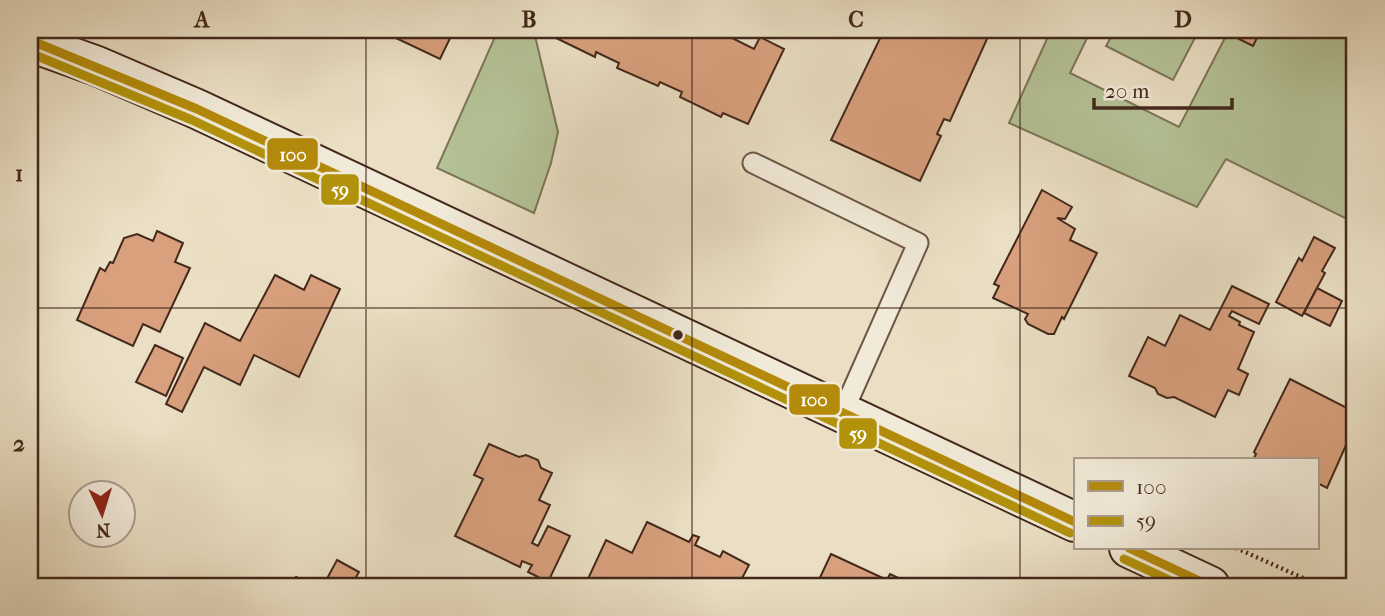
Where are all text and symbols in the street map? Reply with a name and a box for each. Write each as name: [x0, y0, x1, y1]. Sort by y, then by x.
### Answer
text: A: [193, 6, 211, 33]
text: B: [522, 6, 537, 33]
text: C: [848, 6, 864, 33]
text: D: [1174, 6, 1192, 33]
scale bar: [1094, 66, 1233, 110]
text: 20 m: [1105, 79, 1150, 103]
line badge: 100: [266, 137, 319, 171]
text: 100: [279, 144, 307, 166]
text: 1: [15, 160, 23, 187]
line badge: 59: [320, 173, 360, 206]
text: 59: [331, 179, 349, 201]
unlabelled marker: [671, 328, 685, 342]
line badge: 100: [788, 383, 841, 416]
text: 100: [800, 389, 828, 411]
line badge: 59: [838, 417, 878, 450]
text: 59: [849, 423, 867, 445]
text: 2: [13, 430, 25, 457]
legend: [1074, 458, 1318, 550]
text: 100: [1136, 475, 1167, 499]
north arrow: [66, 480, 136, 550]
text: 59: [1136, 509, 1156, 533]
text: N: [95, 518, 111, 541]

